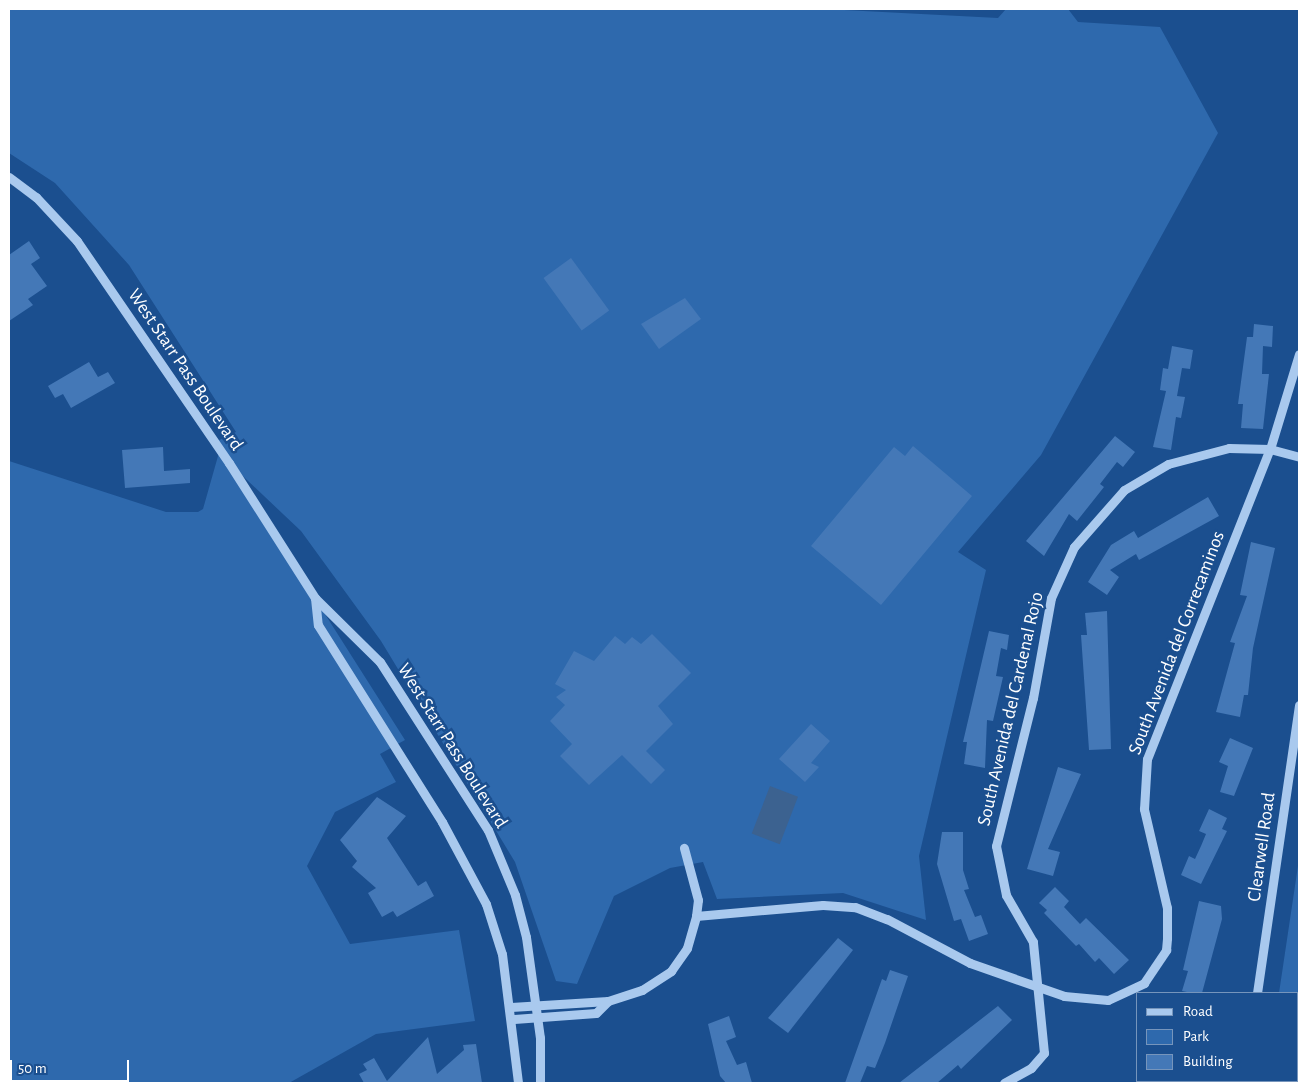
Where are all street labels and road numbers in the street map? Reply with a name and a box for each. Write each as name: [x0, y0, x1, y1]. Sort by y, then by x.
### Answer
street label: West Starr Pass Boulevard: [122, 285, 248, 455]
street label: South Avenida del Correcaminos: [1124, 528, 1230, 758]
street label: South Avenida del Cardenal Rojo: [973, 590, 1049, 828]
street label: West Starr Pass Boulevard: [392, 659, 512, 833]
street label: Clearwell Road: [1243, 791, 1281, 903]

